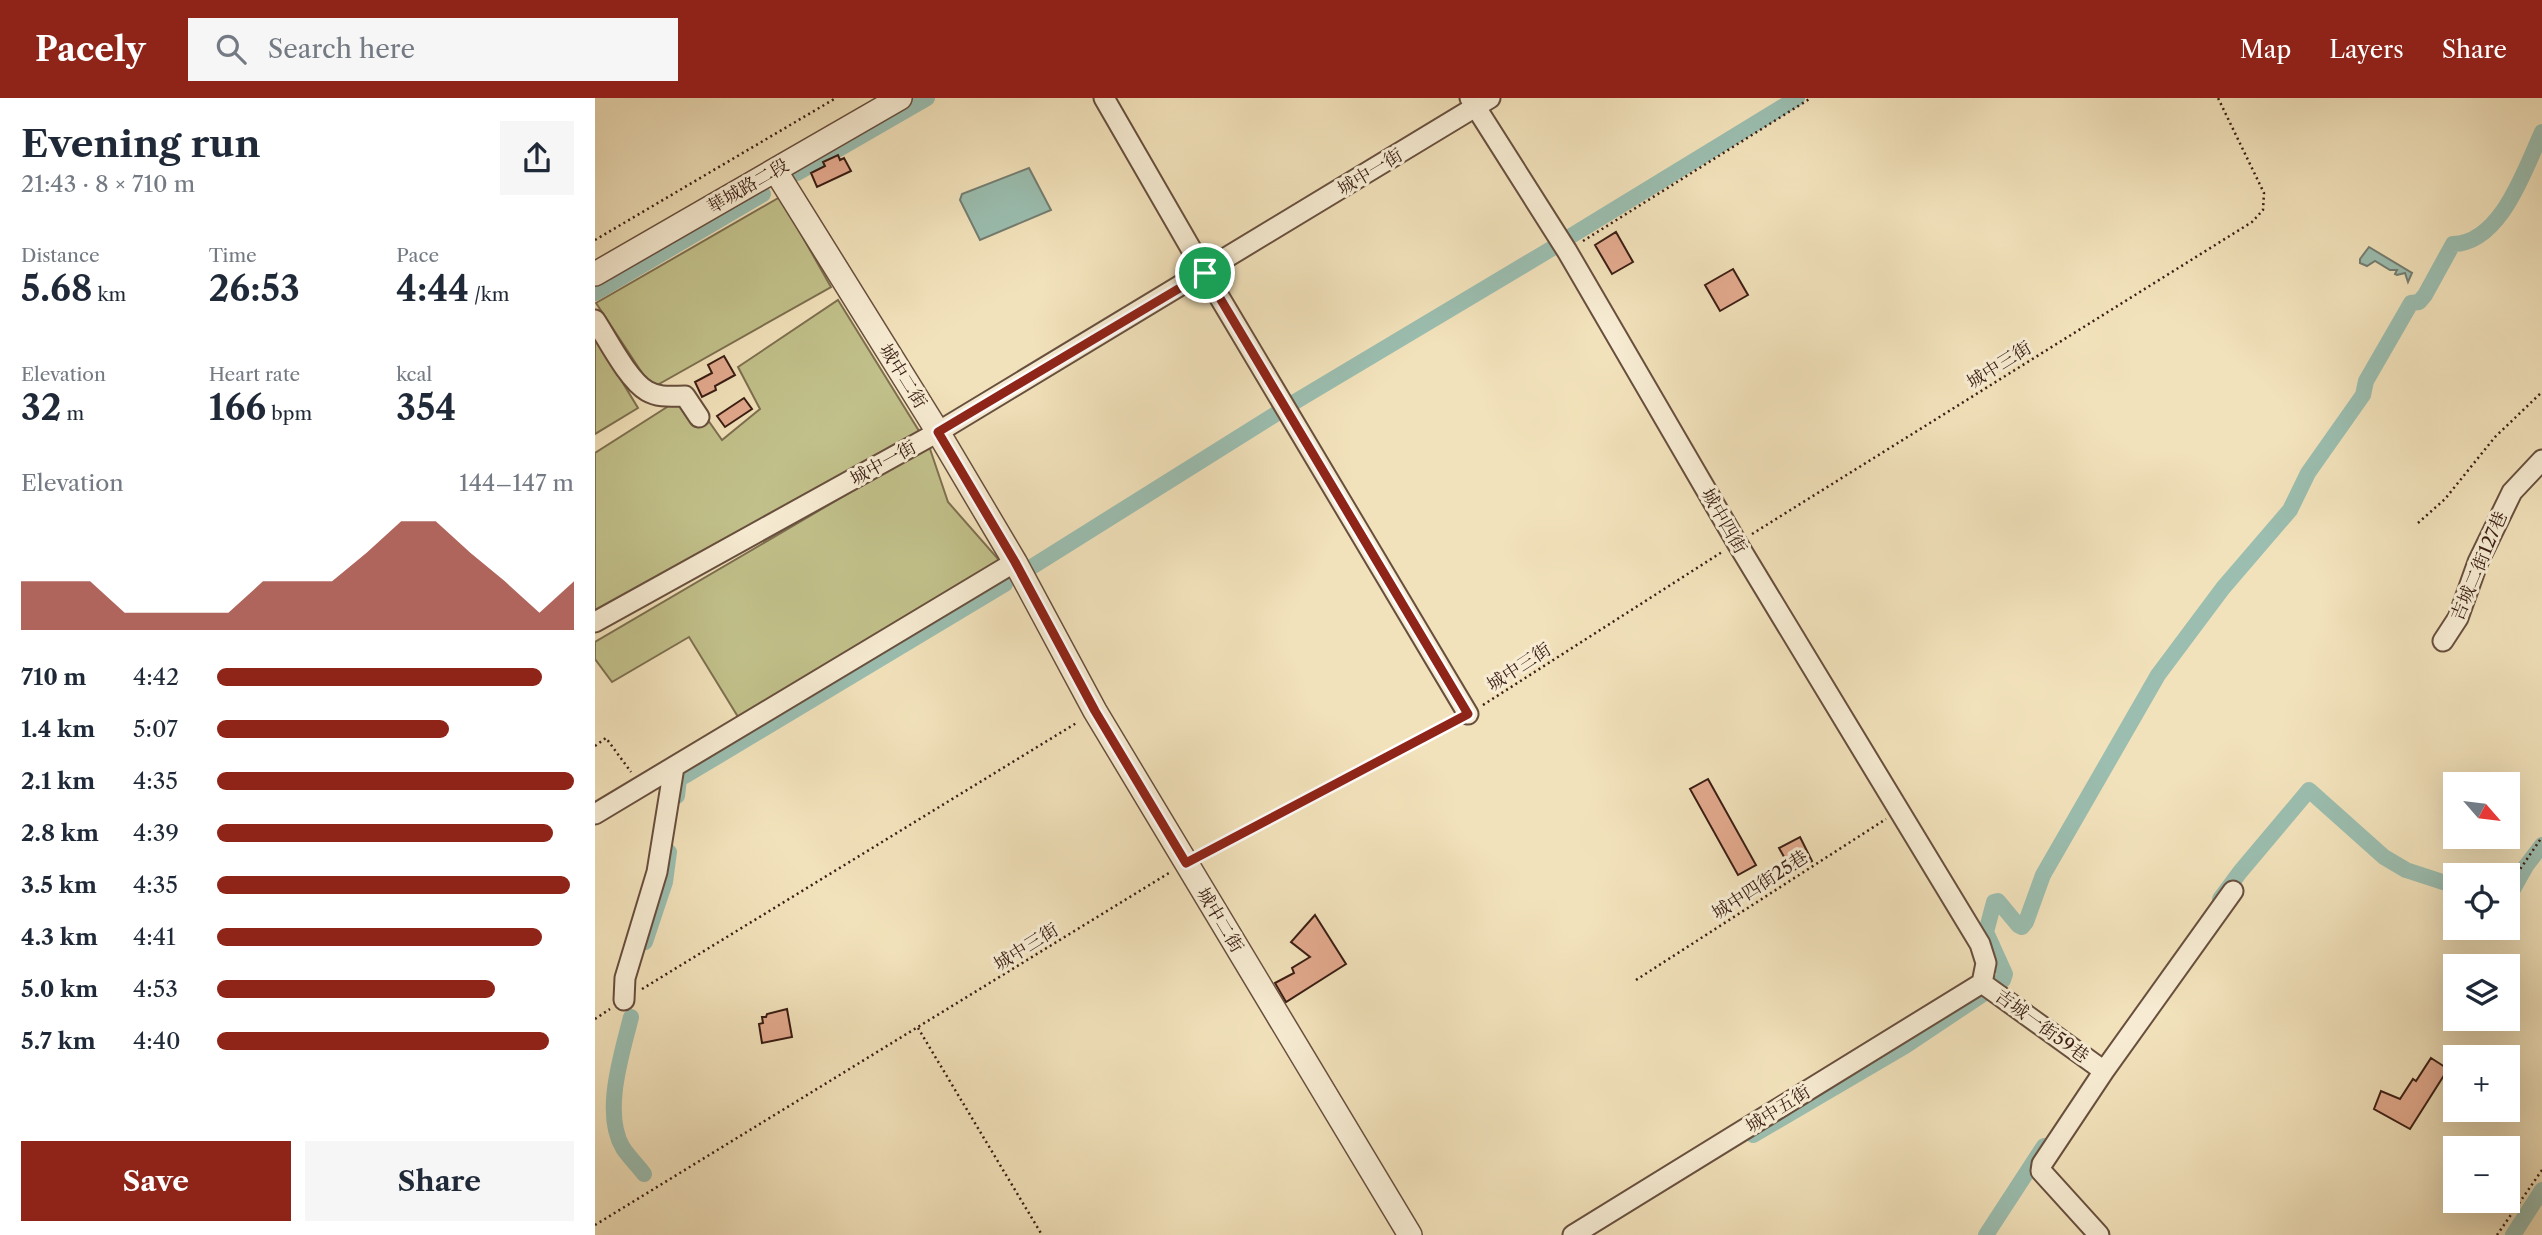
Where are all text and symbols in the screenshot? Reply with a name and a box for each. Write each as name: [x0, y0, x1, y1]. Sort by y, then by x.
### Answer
search box: [188, 18, 678, 81]
text: Pacely: [35, 29, 146, 70]
icon: search: [212, 30, 250, 68]
text: Search here: [268, 33, 415, 65]
text: Map: [2240, 35, 2291, 64]
text: Layers: [2329, 35, 2404, 64]
text: Share: [2442, 35, 2507, 64]
text: Evening run: [21, 120, 261, 167]
button: share: [500, 121, 574, 195]
street label: 城中一街: [1333, 144, 1407, 200]
street label: 華城路二段: [704, 154, 792, 218]
text: 21:43 · 8 × 710 m: [21, 170, 195, 198]
pin: [1175, 243, 1235, 303]
text: Distance: [21, 244, 100, 267]
text: Time: [209, 244, 257, 267]
text: Pace: [396, 244, 439, 267]
icon: arrive: [1186, 254, 1224, 292]
text: 5.68: [21, 267, 92, 310]
text: 26:53: [209, 267, 300, 310]
text: 4:44: [396, 267, 469, 310]
text: km: [92, 283, 126, 306]
text: /km: [469, 283, 510, 306]
street label: 城中三街: [1963, 337, 2035, 393]
street label: 城中二街: [875, 340, 931, 412]
text: Elevation: [21, 363, 106, 386]
text: Heart rate: [209, 363, 300, 386]
text: kcal: [396, 363, 432, 386]
text: 32: [21, 386, 61, 429]
text: 166: [209, 386, 266, 429]
text: 354: [396, 386, 456, 429]
text: m: [61, 402, 84, 425]
text: bpm: [266, 402, 312, 425]
street label: 城中一街: [846, 436, 920, 490]
text: Elevation: [21, 469, 124, 497]
text: 144–147 m: [459, 469, 574, 497]
street label: 城中四街: [1696, 484, 1752, 558]
street label: 吉城二街127巷: [2446, 508, 2512, 624]
street label: 城中三街: [1483, 638, 1555, 696]
text: 710 m: [21, 663, 86, 691]
text: 4:42: [133, 663, 179, 691]
text: 1.4 km: [21, 715, 95, 743]
text: 5:07: [133, 715, 178, 743]
text: 2.1 km: [21, 767, 95, 795]
text: 4:35: [133, 767, 178, 795]
north arrow: [2443, 772, 2520, 849]
map controls: [2443, 772, 2520, 1213]
text: 2.8 km: [21, 819, 99, 847]
text: 4:39: [133, 819, 179, 847]
street label: 城中四街25巷: [1708, 846, 1812, 924]
button: locate: [2443, 863, 2520, 940]
text: 3.5 km: [21, 871, 97, 899]
text: 4:35: [133, 871, 178, 899]
street label: 城中二街: [1192, 883, 1248, 957]
street label: 城中三街: [990, 919, 1062, 975]
text: 4.3 km: [21, 923, 98, 951]
text: 4:41: [133, 923, 176, 951]
button: layers: [2443, 954, 2520, 1031]
text: 5.0 km: [21, 975, 98, 1003]
text: 4:53: [133, 975, 178, 1003]
street label: 吉城一街59巷: [1991, 985, 2093, 1067]
text: 5.7 km: [21, 1027, 96, 1055]
text: 4:40: [133, 1027, 181, 1055]
button: +: [2443, 1045, 2520, 1122]
street label: 城中五街: [1742, 1081, 1814, 1137]
button: −: [2443, 1136, 2520, 1213]
button: Save: [21, 1141, 291, 1221]
button: Share: [305, 1141, 574, 1221]

